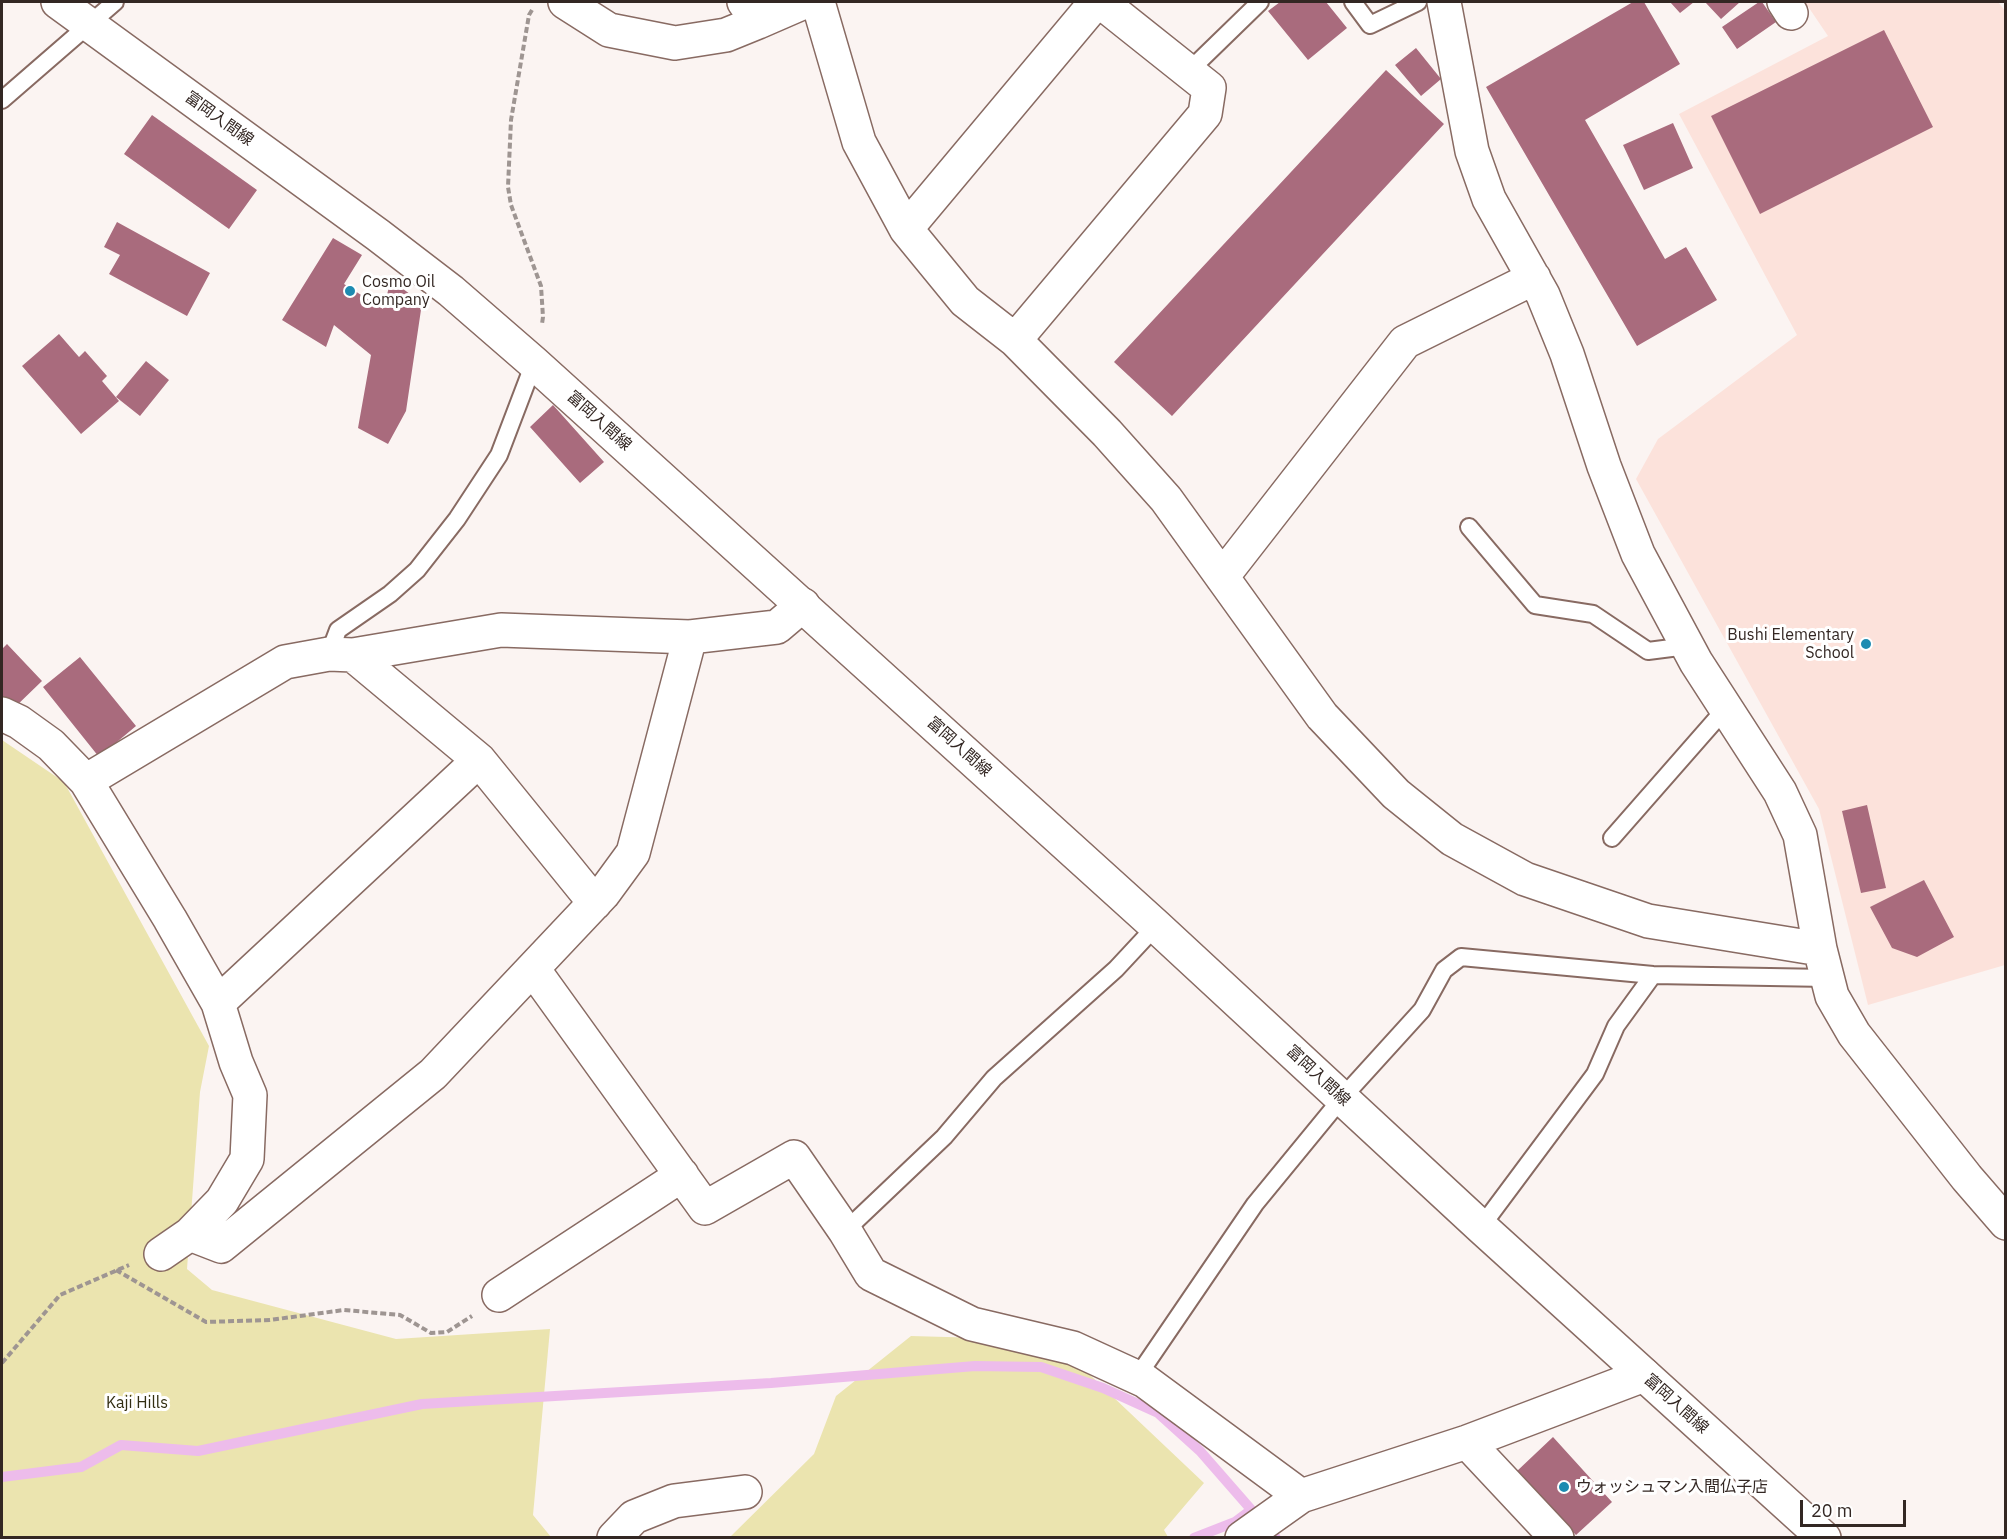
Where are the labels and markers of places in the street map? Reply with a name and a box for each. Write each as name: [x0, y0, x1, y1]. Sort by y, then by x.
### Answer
place label: Cosmo Oil Company: [362, 272, 435, 310]
marker: Cosmo Oil Company: [343, 284, 357, 298]
place label: Bushi Elementary School: [1727, 625, 1854, 663]
marker: Bushi Elementary School: [1859, 637, 1873, 651]
place label: ウォッシュマン入間仏子店: [1576, 1477, 1768, 1497]
marker: ウォッシュマン入間仏子店: [1557, 1480, 1571, 1494]

